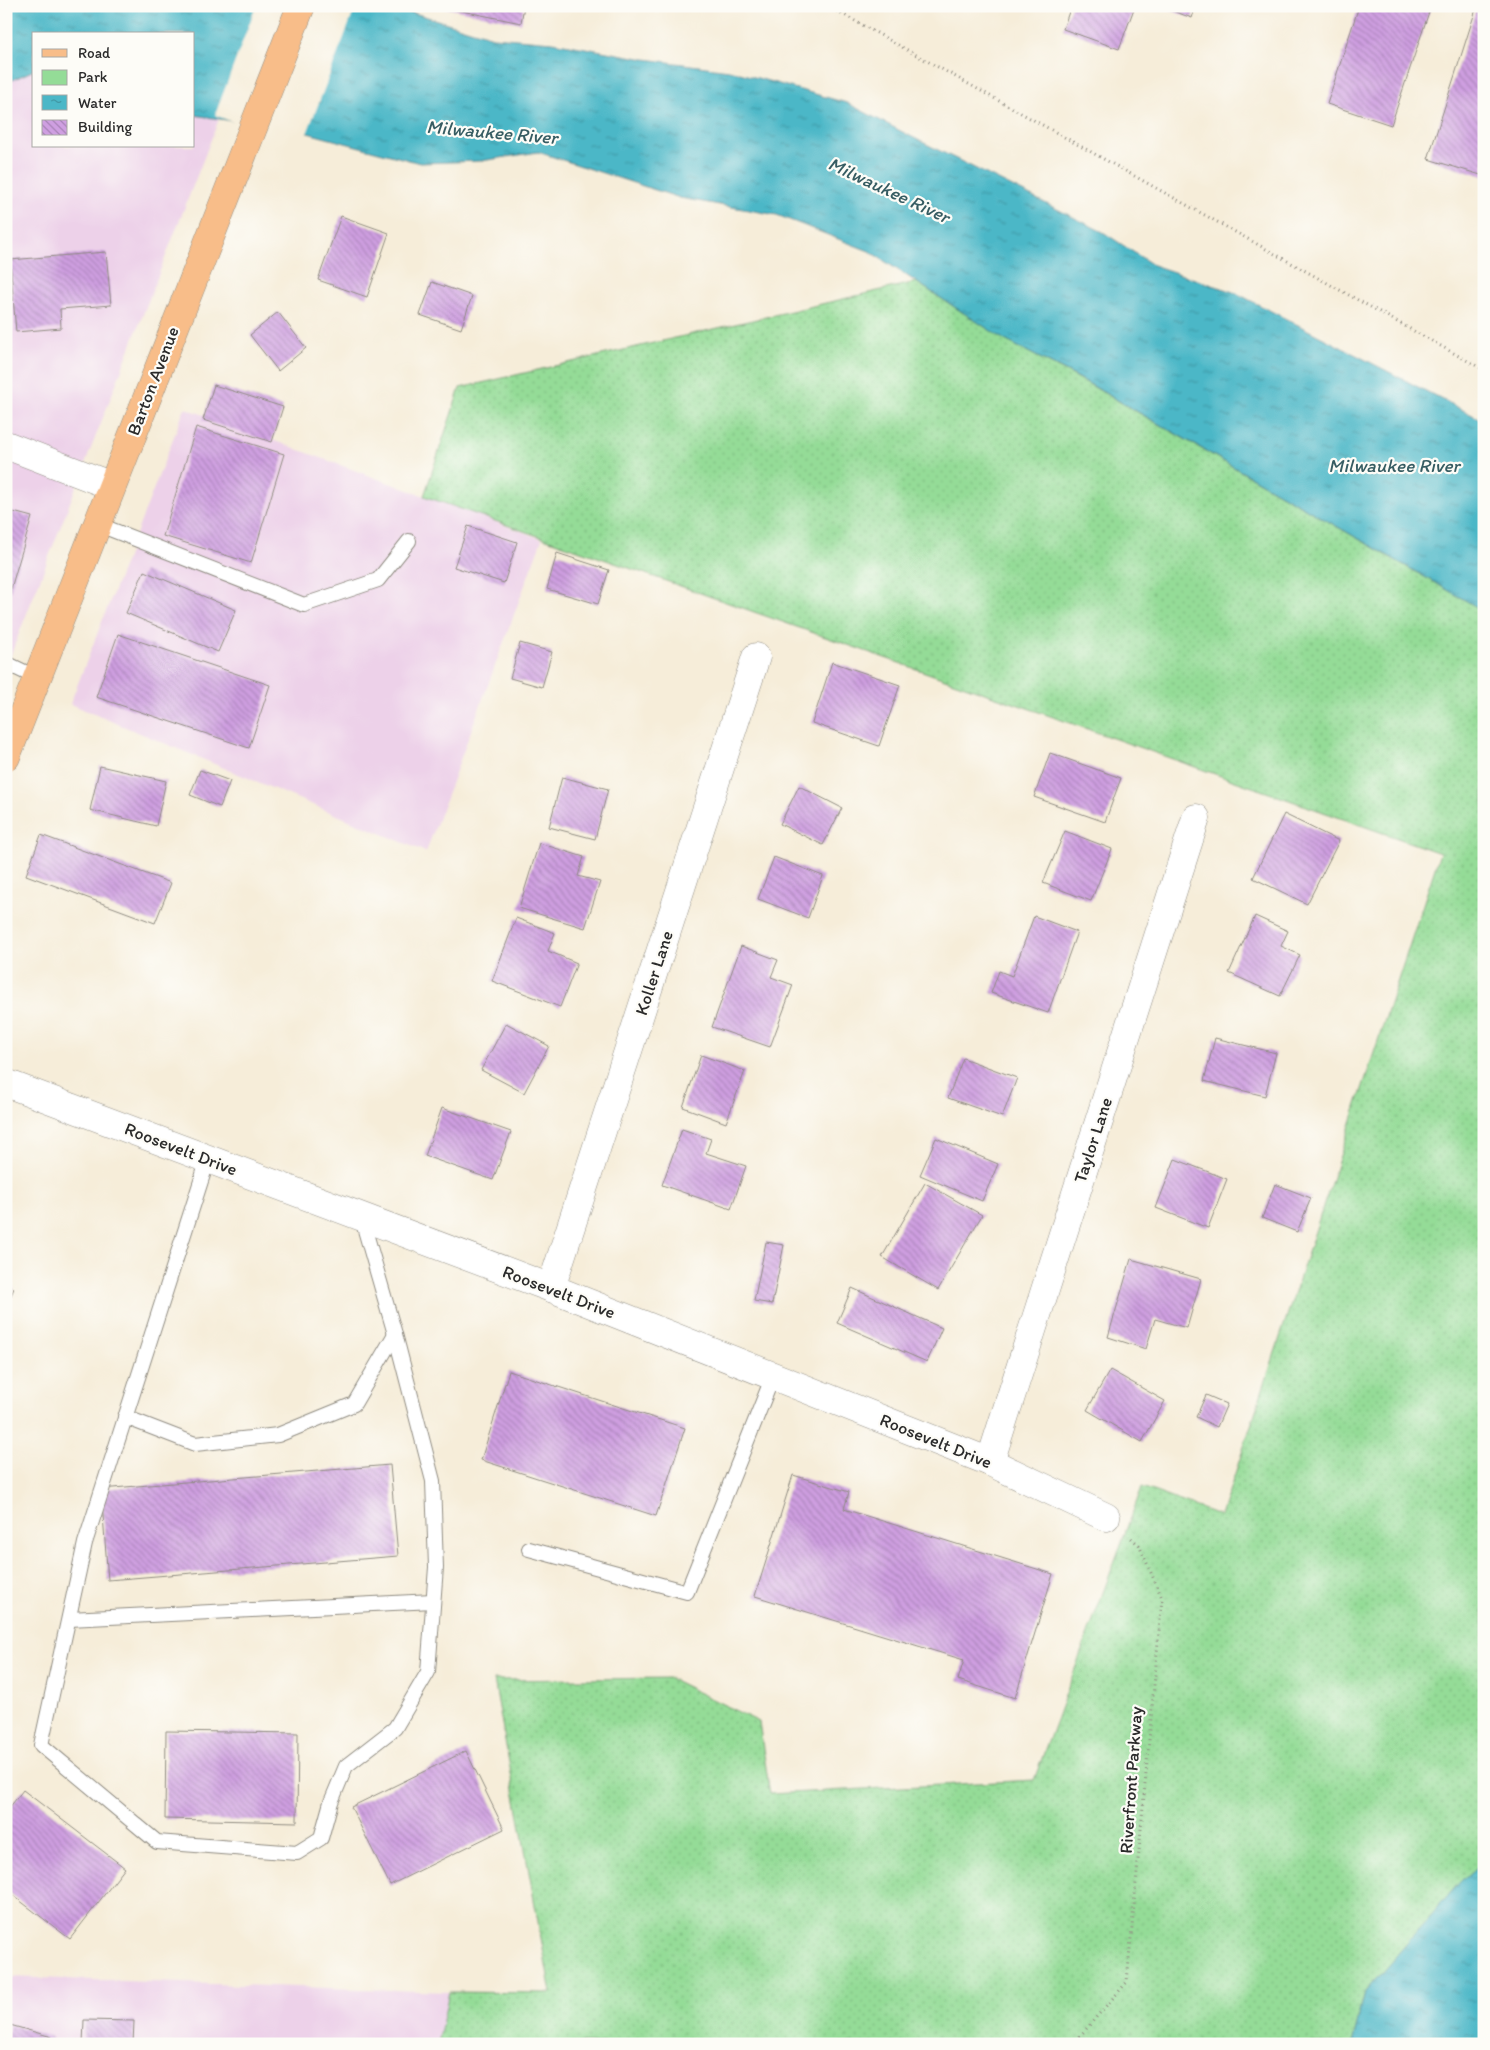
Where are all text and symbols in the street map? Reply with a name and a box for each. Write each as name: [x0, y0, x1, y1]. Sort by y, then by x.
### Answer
legend: [32, 32, 195, 148]
text: Road: [78, 44, 111, 62]
text: Park: [78, 68, 108, 86]
text: Water: [78, 94, 117, 112]
water label: Milwaukee River: [425, 115, 560, 149]
text: Building: [78, 118, 132, 136]
water label: Milwaukee River: [825, 152, 955, 229]
street label: Barton Avenue: [122, 324, 184, 438]
water label: Milwaukee River: [1328, 454, 1462, 477]
street label: Koller Lane: [630, 928, 678, 1018]
street label: Taylor Lane: [1069, 1094, 1117, 1186]
street label: Roosevelt Drive: [122, 1117, 240, 1181]
street label: Roosevelt Drive: [500, 1260, 618, 1324]
street label: Roosevelt Drive: [877, 1409, 995, 1473]
street label: Riverfront Parkway: [1115, 1705, 1147, 1854]

